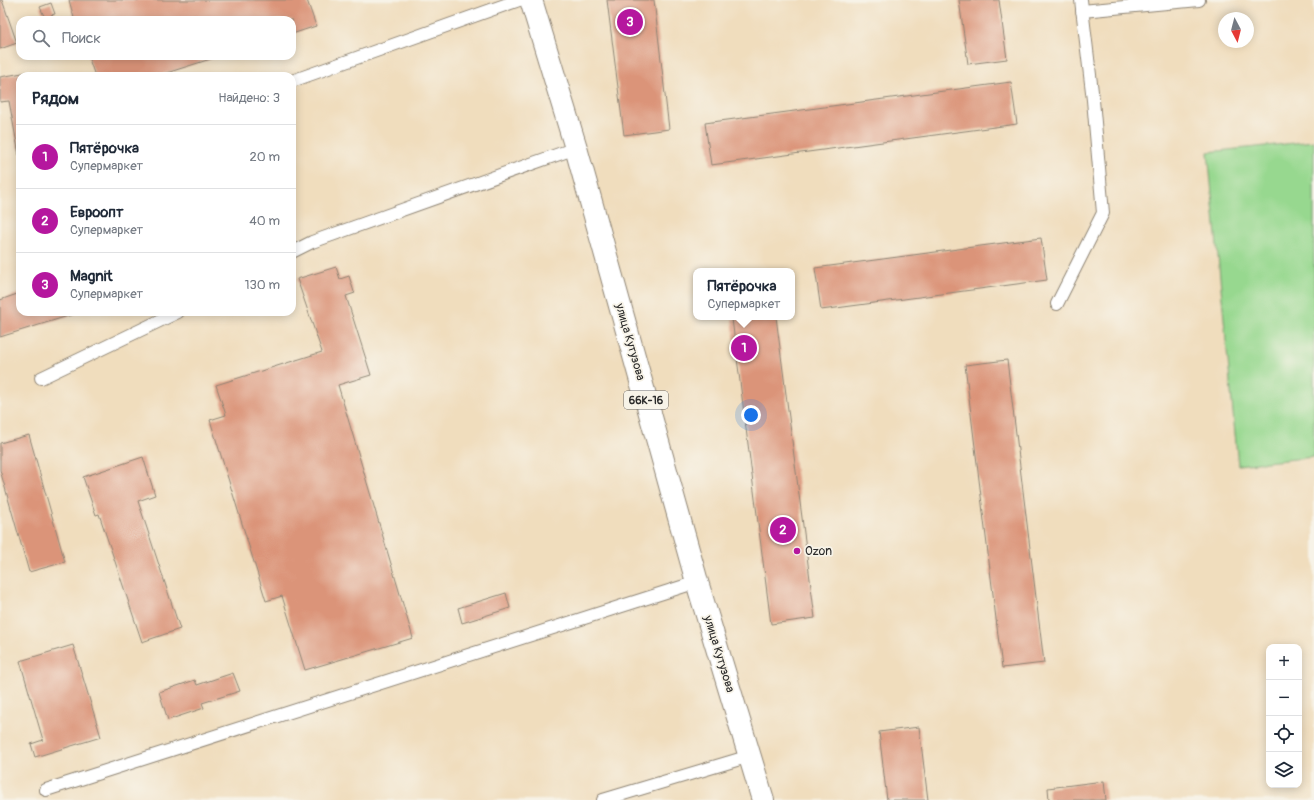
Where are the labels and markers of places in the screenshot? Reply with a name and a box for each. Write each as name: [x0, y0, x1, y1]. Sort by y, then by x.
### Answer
pin: 3: [617, 7, 643, 37]
pin: 1: [731, 333, 757, 363]
pin: 2: [770, 515, 796, 545]
place label: Ozon: [805, 544, 832, 559]
marker: Ozon: [792, 546, 802, 556]

